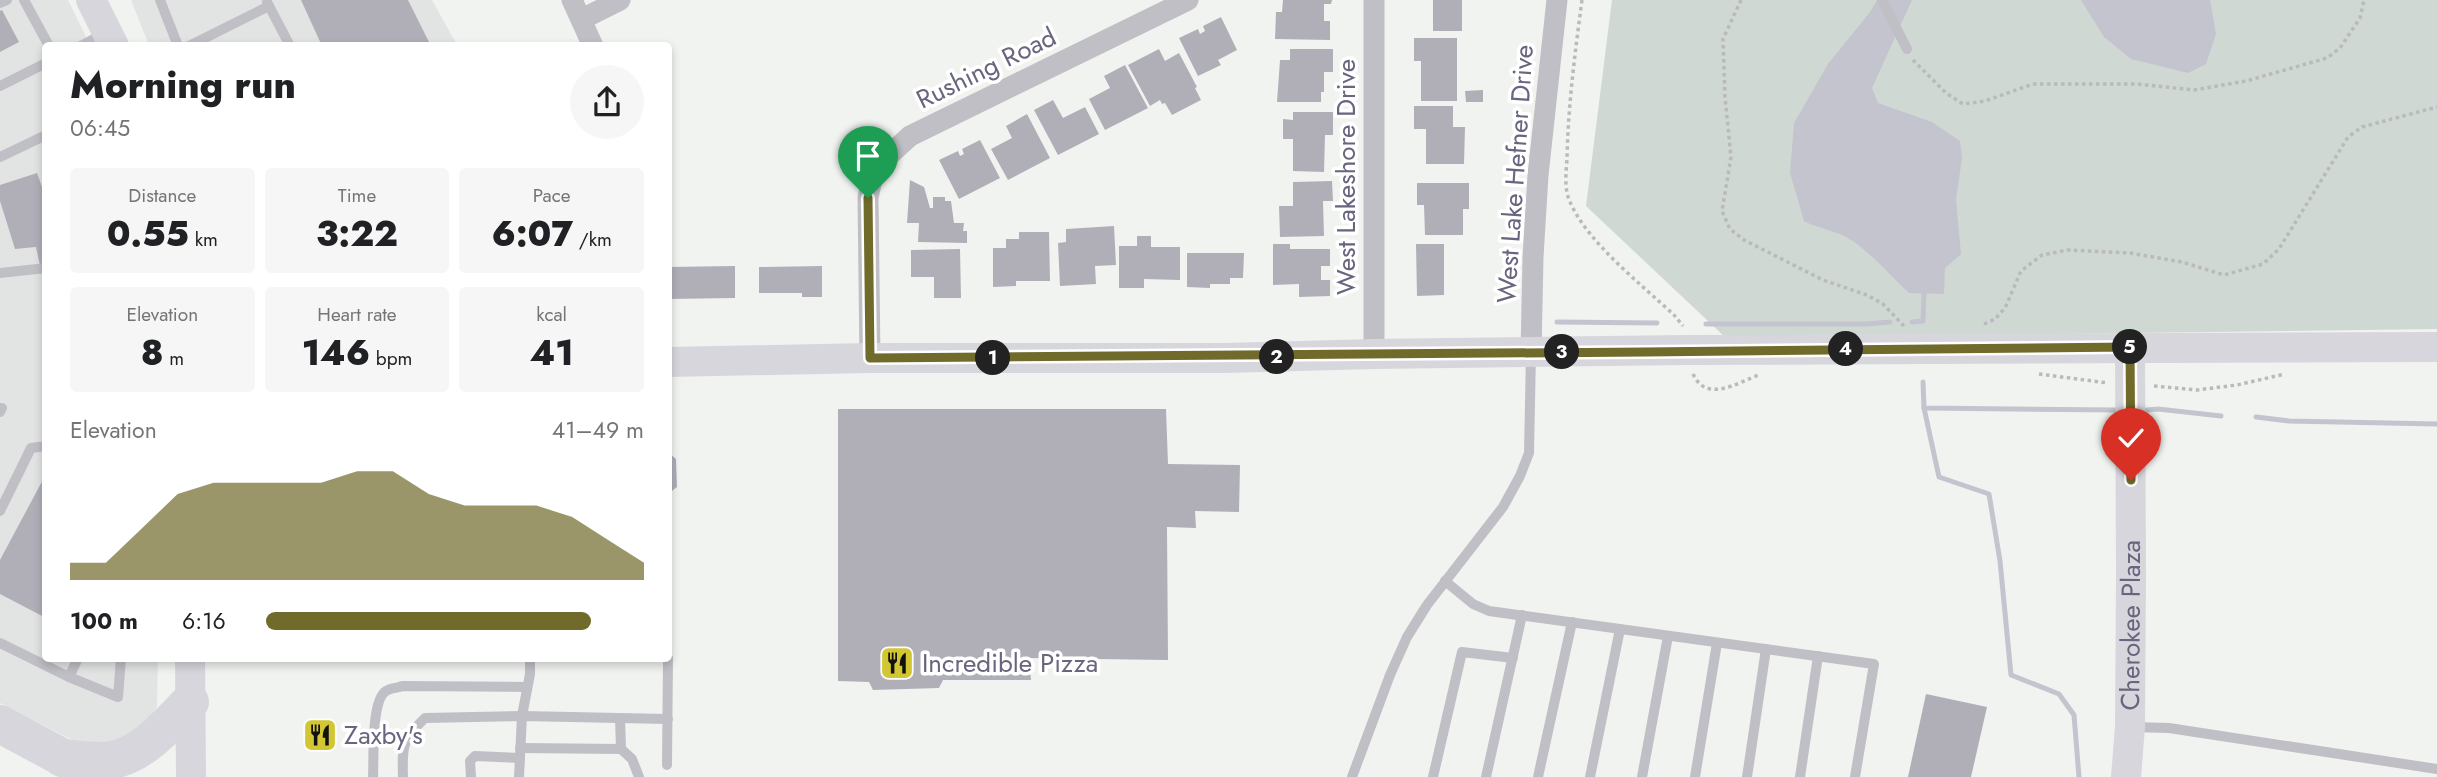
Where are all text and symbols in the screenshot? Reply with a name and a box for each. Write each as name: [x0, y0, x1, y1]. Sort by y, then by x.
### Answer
street label: Rushing Road: [910, 18, 1062, 118]
street label: West Lake Hefner Drive: [1487, 43, 1543, 305]
text: Morning run: [70, 57, 296, 112]
street label: West Lakeshore Drive: [1327, 59, 1365, 295]
button: share: [570, 65, 644, 139]
text: 06:45: [70, 111, 130, 145]
pin: [838, 126, 898, 198]
icon: arrive: [849, 137, 887, 175]
text: Distance: [128, 182, 196, 209]
text: Time: [338, 182, 376, 209]
text: Pace: [533, 182, 571, 209]
text: 0.55: [107, 209, 189, 259]
text: 3:22: [316, 209, 398, 259]
text: 6:07: [492, 209, 573, 259]
text: km: [189, 226, 218, 253]
text: /km: [573, 226, 612, 253]
text: Elevation: [126, 301, 198, 328]
text: Heart rate: [317, 301, 397, 328]
text: kcal: [536, 301, 567, 328]
text: 8: [141, 328, 163, 378]
text: 146: [302, 328, 370, 378]
text: 41: [530, 328, 574, 378]
pin: 5: [2112, 330, 2148, 364]
pin: 4: [1828, 332, 1864, 366]
text: 5: [2123, 333, 2136, 360]
pin: 3: [1544, 334, 1580, 370]
text: 4: [1839, 335, 1852, 362]
text: 3: [1556, 338, 1567, 365]
pin: 1: [976, 340, 1010, 376]
pin: 2: [1260, 340, 1294, 374]
text: 2: [1270, 343, 1283, 370]
text: 1: [988, 344, 997, 371]
text: m: [163, 345, 184, 372]
text: bpm: [370, 345, 412, 372]
pin: [2101, 408, 2161, 480]
text: Elevation: [70, 413, 157, 447]
text: 41–49 m: [552, 413, 644, 447]
icon: check: [2112, 419, 2150, 457]
street label: Cherokee Plaza: [2111, 540, 2150, 711]
text: 100 m: [70, 604, 138, 638]
text: 6:16: [182, 604, 226, 638]
restaurant icon: Incredible Pizza: [878, 644, 916, 682]
place label: Incredible Pizza: [922, 644, 1098, 682]
restaurant icon: Zaxby's: [301, 716, 339, 754]
place label: Zaxby's: [344, 716, 423, 754]

